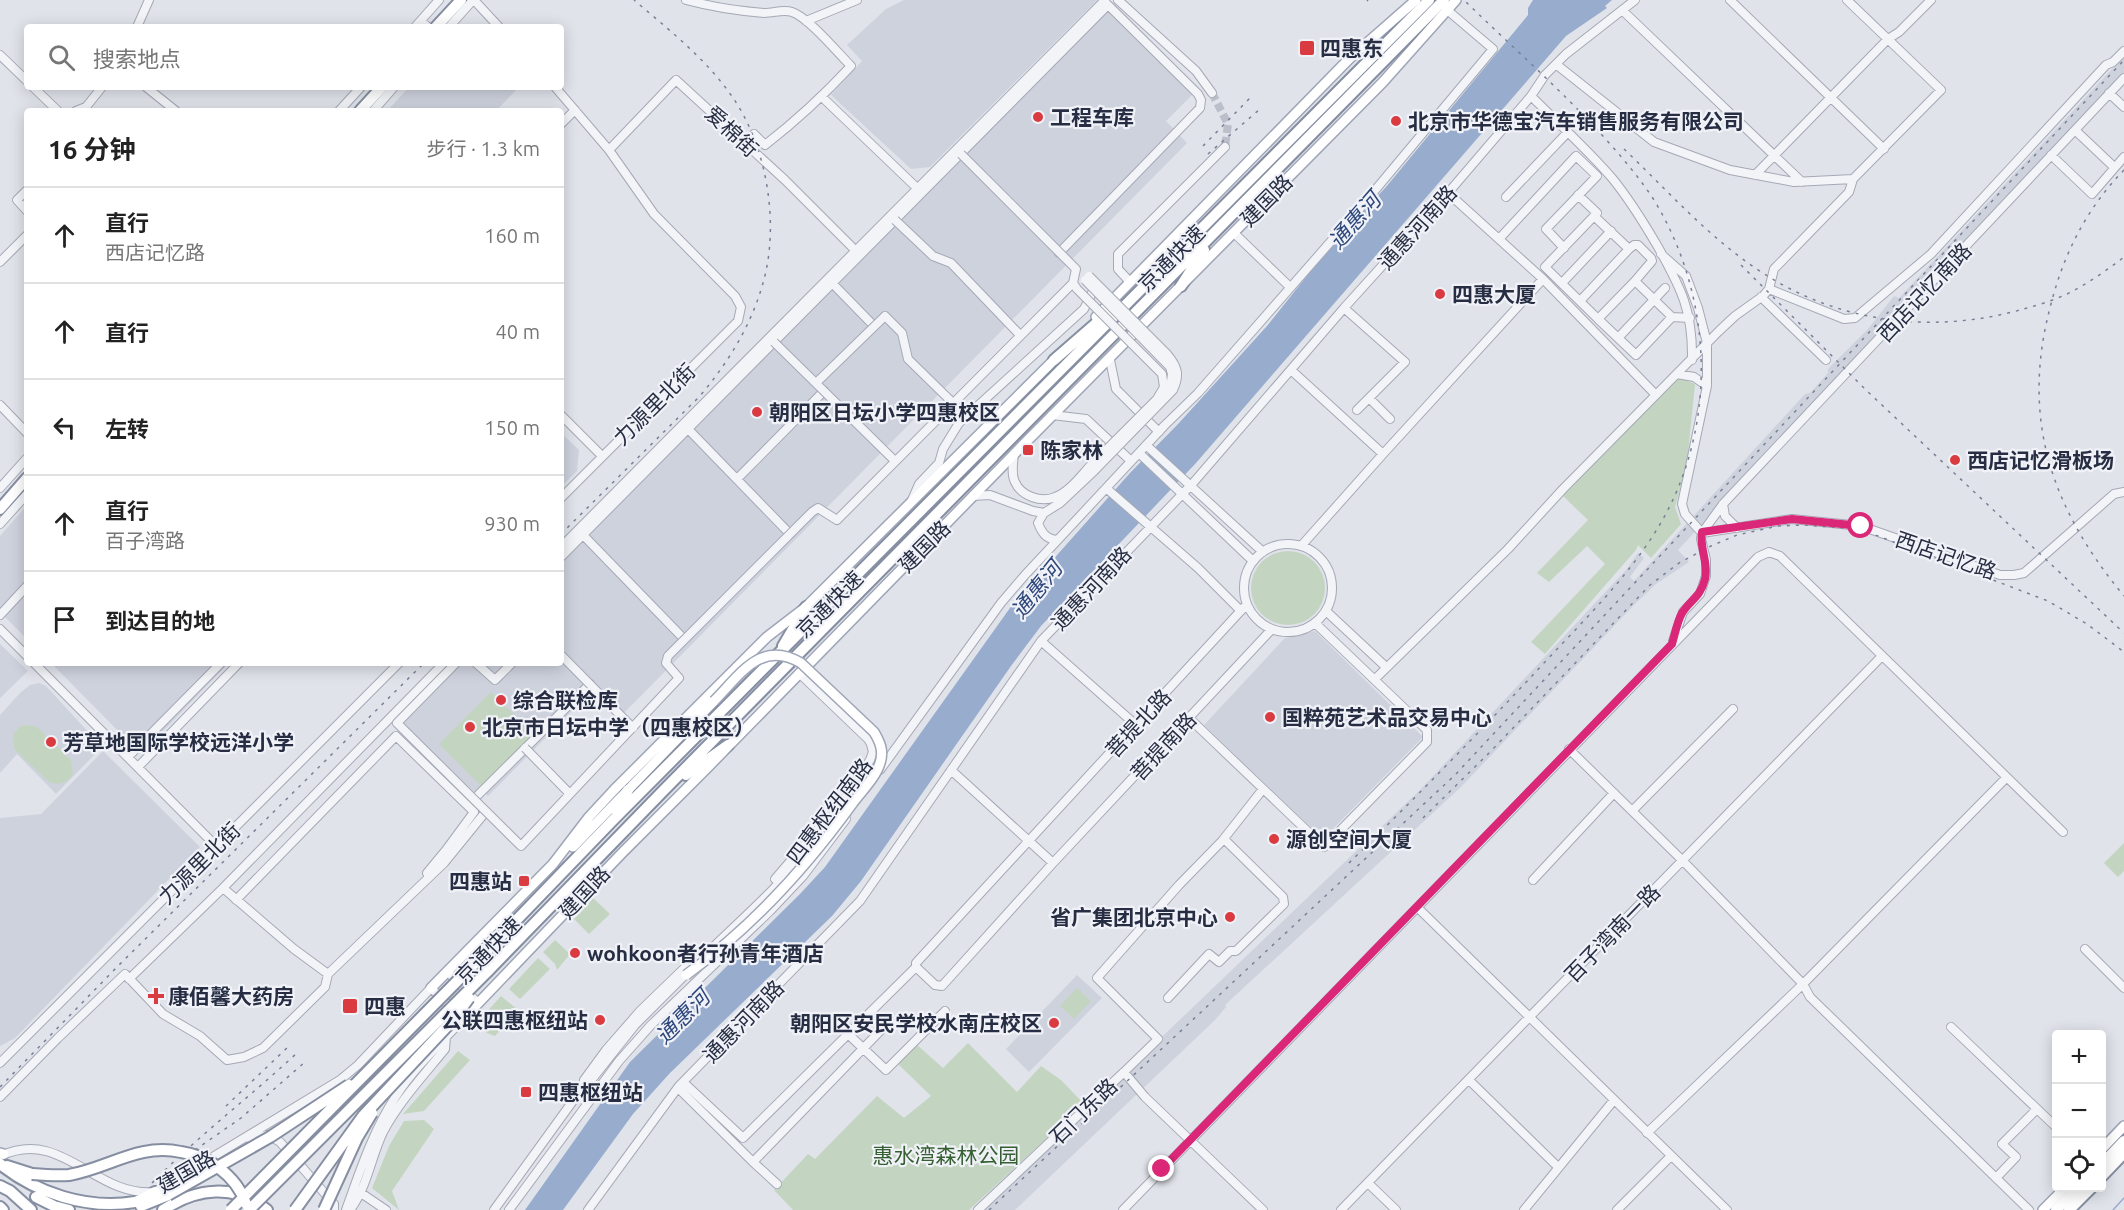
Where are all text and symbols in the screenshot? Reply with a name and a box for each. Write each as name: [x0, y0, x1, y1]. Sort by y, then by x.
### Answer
search box: [24, 24, 564, 90]
place label: 四惠东: [1320, 36, 1383, 60]
marker: 四惠东: [1298, 39, 1316, 57]
icon: search: [45, 41, 78, 74]
text: 搜索地点: [93, 46, 181, 71]
street label: 爱棉街: [701, 101, 763, 161]
place label: 工程车库: [1050, 105, 1134, 129]
place label: 北京市华德宝汽车销售服务有限公司: [1408, 109, 1744, 133]
marker: 工程车库: [1031, 110, 1045, 124]
marker: 北京市华德宝汽车销售服务有限公司: [1389, 114, 1403, 128]
text: 16 分钟: [48, 135, 136, 164]
text: 步行 · 1.3 km: [427, 137, 540, 160]
street label: 建国路: [1235, 169, 1297, 231]
street label: 通惠河南路: [1373, 180, 1461, 274]
water label: 通惠河: [1323, 184, 1388, 253]
text: 直行: [105, 210, 149, 235]
icon: ahead: [48, 219, 81, 252]
street label: 京通快速: [1133, 220, 1209, 296]
text: 160 m: [484, 224, 540, 247]
street label: 西店记忆南路: [1872, 238, 1976, 346]
text: 西店记忆路: [105, 241, 205, 264]
place label: 四惠大厦: [1452, 282, 1536, 306]
marker: 四惠大厦: [1433, 287, 1447, 301]
icon: ahead: [48, 315, 81, 348]
text: 直行: [105, 320, 149, 345]
text: 40 m: [496, 320, 540, 343]
street label: 力源里北街: [608, 358, 700, 450]
place label: 朝阳区日坛小学四惠校区: [769, 400, 1000, 424]
marker: 朝阳区日坛小学四惠校区: [750, 405, 764, 419]
icon: left: [48, 411, 81, 444]
text: 左转: [105, 416, 149, 441]
text: 150 m: [484, 416, 540, 439]
place label: 陈家林: [1040, 438, 1103, 462]
marker: 陈家林: [1021, 443, 1035, 457]
place label: 西店记忆滑板场: [1967, 448, 2114, 472]
marker: 西店记忆滑板场: [1948, 453, 1962, 467]
text: 直行: [105, 498, 149, 523]
icon: ahead: [48, 507, 81, 540]
text: 930 m: [484, 512, 540, 535]
route start: [1847, 512, 1873, 538]
street label: 建国路: [893, 515, 955, 577]
street label: 西店记忆路: [1892, 527, 2000, 583]
text: 百子湾路: [105, 529, 185, 552]
street label: 通惠河南路: [1046, 541, 1136, 635]
water label: 通惠河: [1006, 552, 1069, 623]
street label: 京通快速: [791, 566, 867, 642]
icon: arrive: [48, 603, 81, 636]
text: 到达目的地: [105, 608, 215, 633]
street label: 菩提北路: [1101, 684, 1175, 762]
place label: 综合联检库: [513, 688, 618, 712]
marker: 综合联检库: [494, 693, 508, 707]
place label: 国粹苑艺术品交易中心: [1282, 705, 1492, 729]
street label: 菩提南路: [1126, 707, 1200, 785]
marker: 国粹苑艺术品交易中心: [1263, 710, 1277, 724]
place label: 北京市日坛中学（四惠校区）: [482, 715, 755, 739]
marker: 北京市日坛中学（四惠校区）: [463, 720, 477, 734]
place label: 芳草地国际学校远洋小学: [63, 730, 294, 754]
marker: 芳草地国际学校远洋小学: [44, 735, 58, 749]
street label: 四惠枢纽南路: [782, 753, 876, 869]
street label: 力源里北街: [153, 817, 245, 909]
place label: 源创空间大厦: [1286, 827, 1412, 851]
marker: 源创空间大厦: [1267, 832, 1281, 846]
street label: 建国路: [554, 861, 614, 923]
place label: 四惠站: [449, 869, 512, 893]
marker: 四惠站: [517, 874, 531, 888]
street label: 百子湾南一路: [1560, 879, 1664, 987]
place label: 省广集团北京中心: [1050, 905, 1218, 929]
marker: 省广集团北京中心: [1223, 910, 1237, 924]
street label: 京通快速: [450, 911, 526, 989]
place label: wohkoon者行孙青年酒店: [587, 941, 824, 965]
marker: wohkoon者行孙青年酒店: [568, 946, 582, 960]
street label: 通惠河南路: [698, 975, 788, 1067]
water label: 通惠河: [650, 981, 717, 1048]
place label: 康佰馨大药房: [168, 984, 294, 1008]
marker: 康佰馨大药房: [149, 989, 163, 1003]
place label: 四惠: [364, 994, 406, 1018]
marker: 四惠: [341, 997, 359, 1015]
place label: 公联四惠枢纽站: [441, 1008, 588, 1032]
place label: 朝阳区安民学校水南庄校区: [790, 1011, 1042, 1035]
marker: 公联四惠枢纽站: [593, 1013, 607, 1027]
marker: 朝阳区安民学校水南庄校区: [1047, 1016, 1061, 1030]
map controls: [2052, 1030, 2106, 1192]
button: +: [2052, 1030, 2106, 1084]
street label: 石门东路: [1044, 1073, 1122, 1149]
place label: 四惠枢纽站: [538, 1080, 643, 1104]
button: −: [2052, 1084, 2106, 1138]
marker: 四惠枢纽站: [519, 1085, 533, 1099]
button: locate: [2052, 1138, 2106, 1192]
park label: 惠水湾森林公园: [873, 1143, 1020, 1167]
street label: 建国路: [153, 1145, 219, 1197]
route end: [1148, 1155, 1174, 1181]

